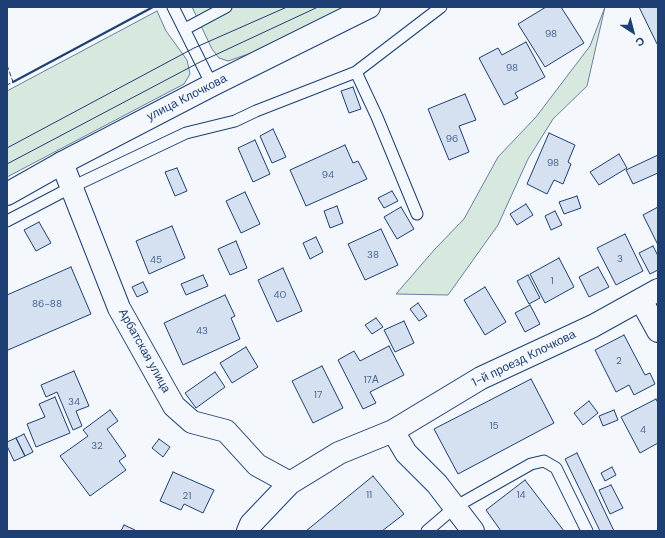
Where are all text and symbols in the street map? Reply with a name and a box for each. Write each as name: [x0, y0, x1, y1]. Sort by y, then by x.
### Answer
north arrow: [613, 12, 653, 52]
house number: 98: [545, 28, 557, 40]
text: С: [633, 34, 647, 50]
house number: 98: [506, 62, 518, 74]
street label: улица Клочкова: [145, 72, 229, 124]
house number: 96: [446, 133, 458, 145]
house number: 98: [547, 157, 559, 169]
house number: 94: [322, 169, 334, 181]
house number: 38: [367, 249, 379, 261]
house number: 3: [617, 253, 623, 265]
house number: 45: [150, 254, 162, 266]
house number: 1: [550, 275, 554, 287]
house number: 40: [274, 289, 286, 301]
house number: 86-88: [32, 298, 62, 310]
street label: Арбатская улица: [115, 306, 173, 396]
house number: 43: [196, 325, 208, 337]
street label: 1-й проезд Клочкова: [470, 328, 578, 390]
house number: 2: [616, 355, 622, 367]
house number: 17А: [363, 374, 379, 386]
house number: 17: [314, 389, 322, 401]
house number: 34: [68, 396, 80, 408]
house number: 15: [489, 420, 499, 432]
house number: 4: [640, 424, 646, 436]
house number: 32: [91, 440, 103, 452]
house number: 11: [366, 489, 372, 501]
house number: 14: [516, 489, 526, 501]
house number: 21: [183, 490, 191, 502]

